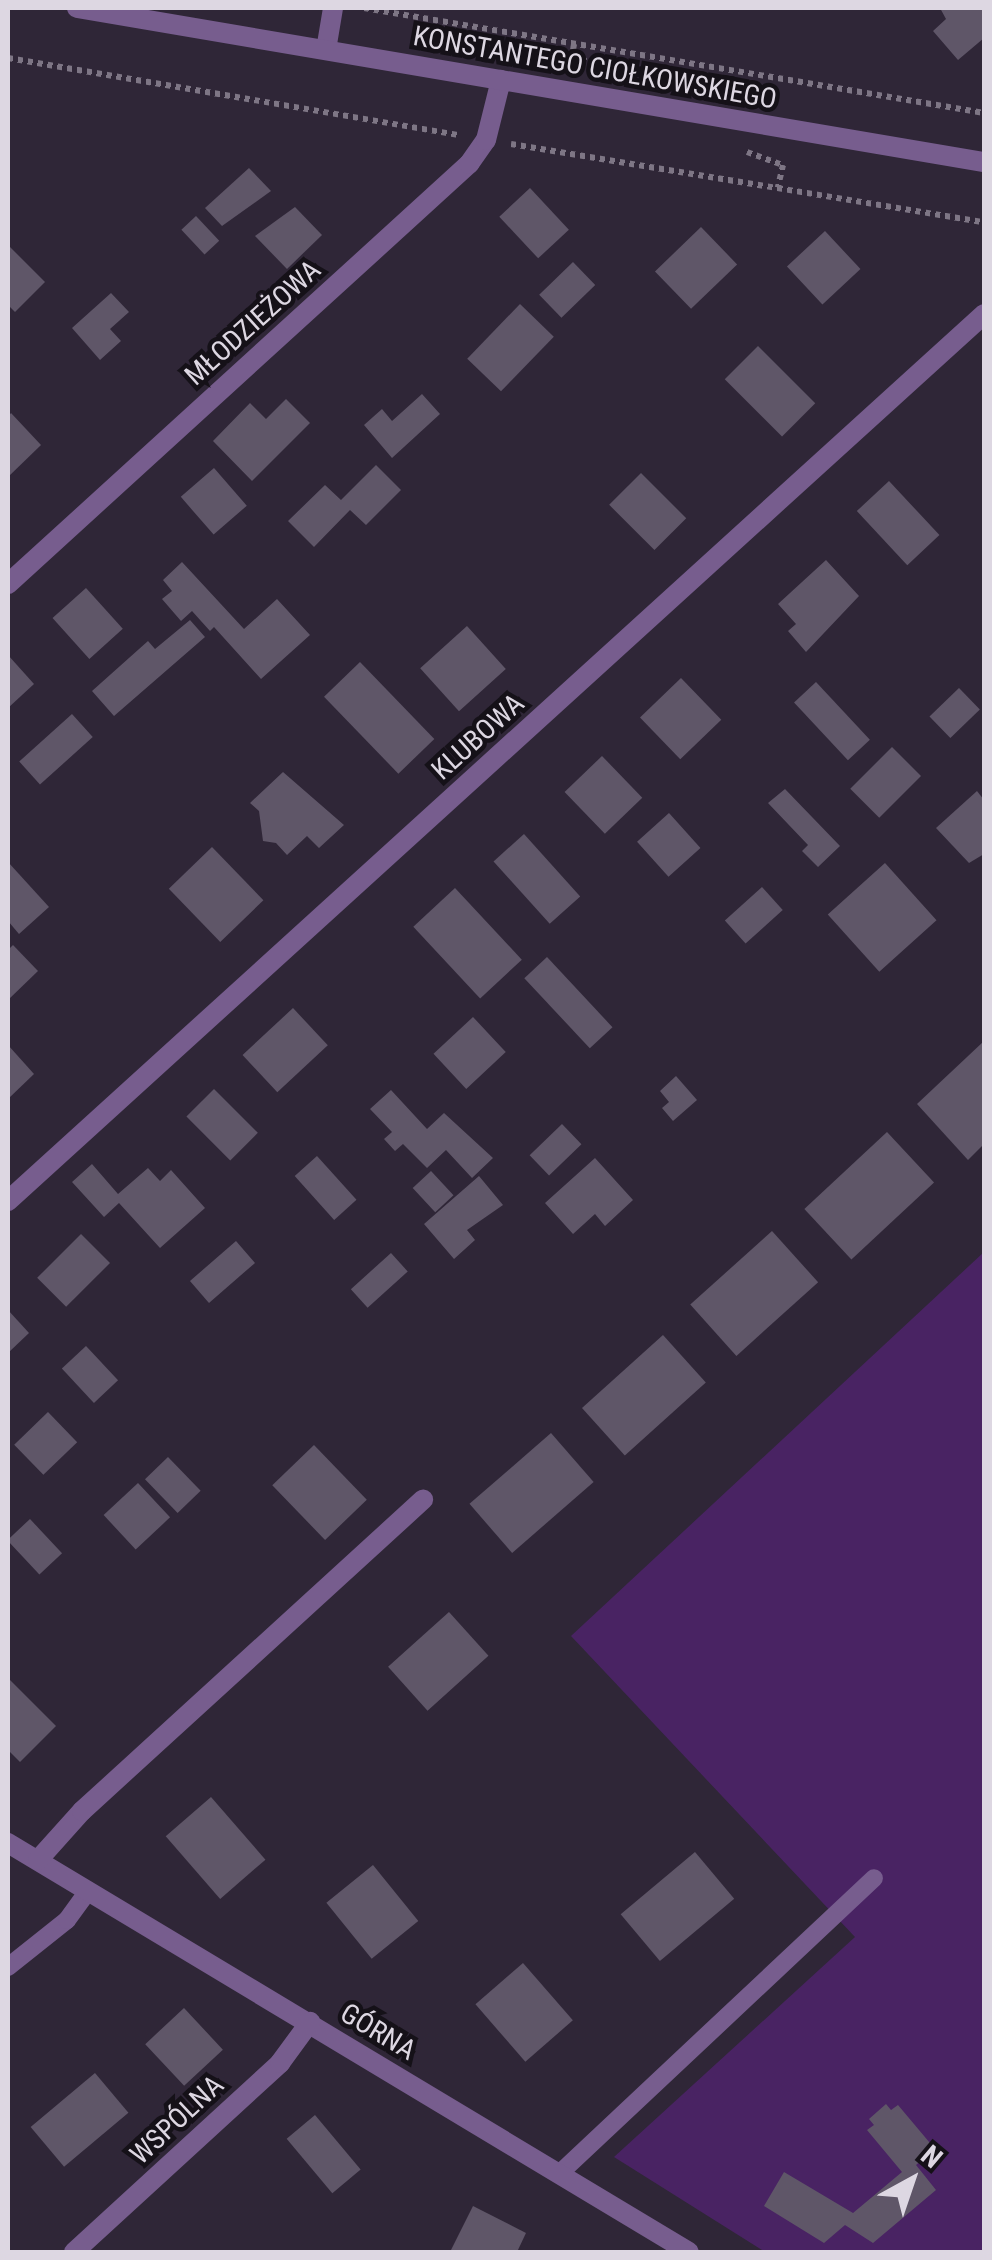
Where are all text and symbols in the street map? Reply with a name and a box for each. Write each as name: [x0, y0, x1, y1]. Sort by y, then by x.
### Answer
street label: KONSTANTEGO CIOŁKOWSKIEGO: [411, 19, 779, 117]
street label: MŁODZIEŻOWA: [178, 253, 328, 393]
street label: KLUBOWA: [425, 687, 531, 787]
street label: GÓRNA: [334, 1996, 422, 2068]
street label: WSPÓLNA: [123, 2068, 231, 2172]
north arrow: [862, 2130, 962, 2230]
text: N: [914, 2138, 949, 2175]

